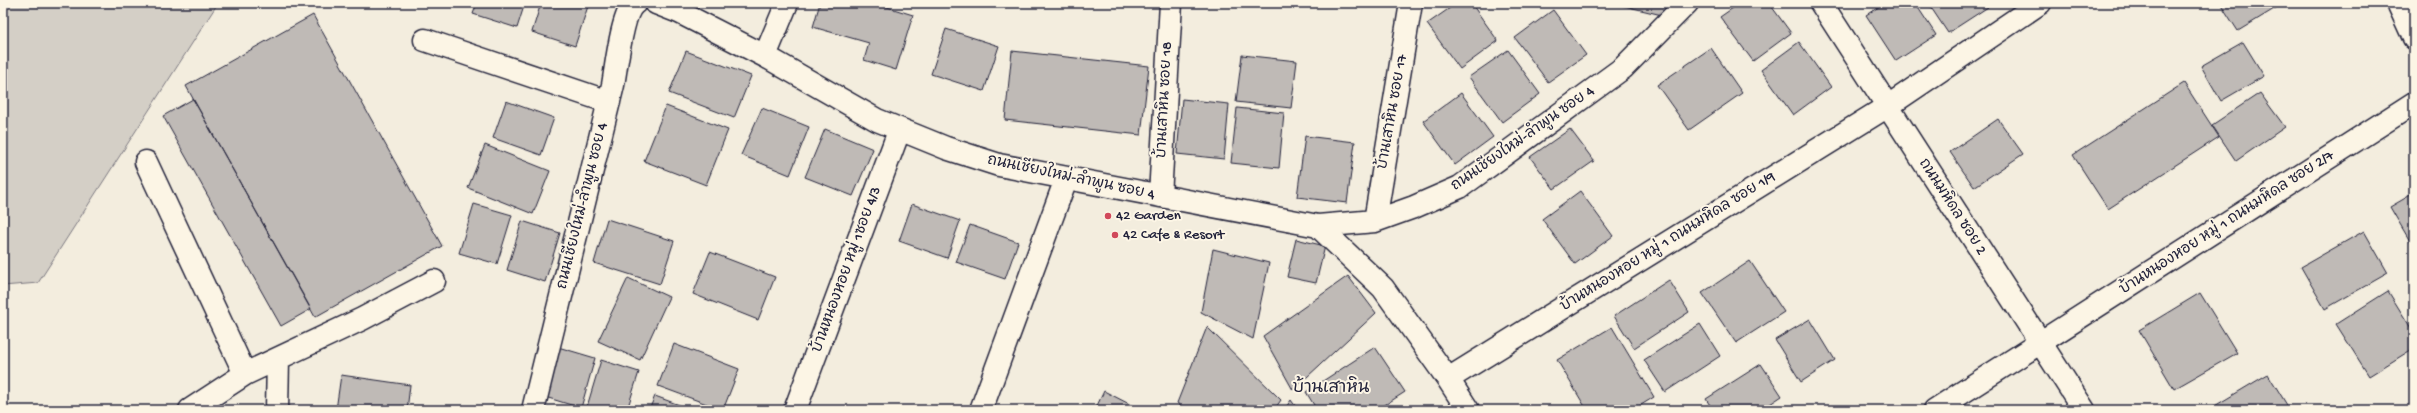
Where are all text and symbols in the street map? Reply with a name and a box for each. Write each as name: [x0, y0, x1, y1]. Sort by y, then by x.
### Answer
street label: บ้านเสาหิน ซอย 18: [1150, 41, 1177, 159]
street label: บ้านเสาหิน ซอย 17: [1371, 51, 1412, 171]
street label: ถนนเชียงใหม่-ลำพูน ซอย 4: [1446, 80, 1598, 195]
street label: ถนนเชียงใหม่-ลำพูน ซอย 4: [551, 120, 612, 291]
street label: บ้านหนองหอย หมู่ 1 ถนนมหิดล ซอย 2/7: [2115, 144, 2339, 299]
street label: ถนนเชียงใหม่-ลำพูน ซอย 4: [986, 148, 1157, 205]
street label: ถนนมหิดล ซอย 2: [1914, 154, 1992, 259]
street label: บ้านหนองหอย หมู่ 1 ถนนมหิดล ซอย 1/9: [1555, 165, 1779, 316]
street label: บ้านหนองหอย หมู่ 1ซอย 4/3: [806, 183, 886, 356]
place label: 42 Garden: [1116, 207, 1181, 225]
marker: 42 Garden: [1103, 211, 1113, 221]
place label: 42 Cafe & Resort: [1123, 226, 1226, 244]
marker: 42 Cafe & Resort: [1110, 230, 1120, 240]
district label: บ้านเสาหิน: [1293, 376, 1370, 399]

